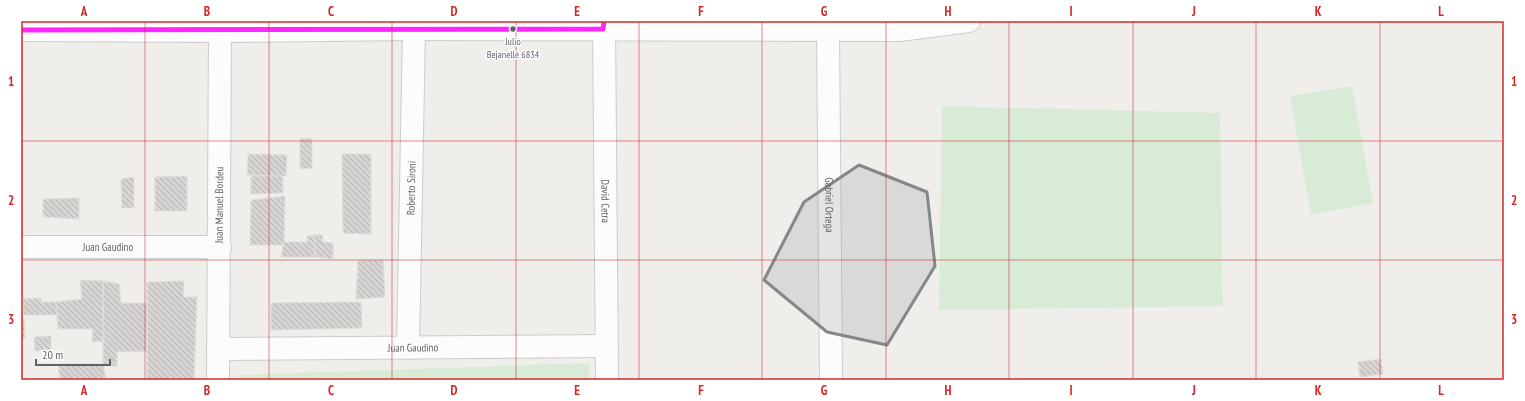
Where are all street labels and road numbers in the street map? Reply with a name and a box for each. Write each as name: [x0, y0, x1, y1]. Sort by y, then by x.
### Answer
street label: Roberto Sironi: [403, 161, 419, 215]
street label: Juan Manuel Bordeu: [212, 166, 226, 244]
street label: Gabriel Ortega: [822, 177, 837, 233]
street label: David Cetra: [598, 179, 613, 223]
street label: Juan Gaudino: [82, 240, 133, 254]
street label: Juan Gaudino: [387, 340, 438, 355]

